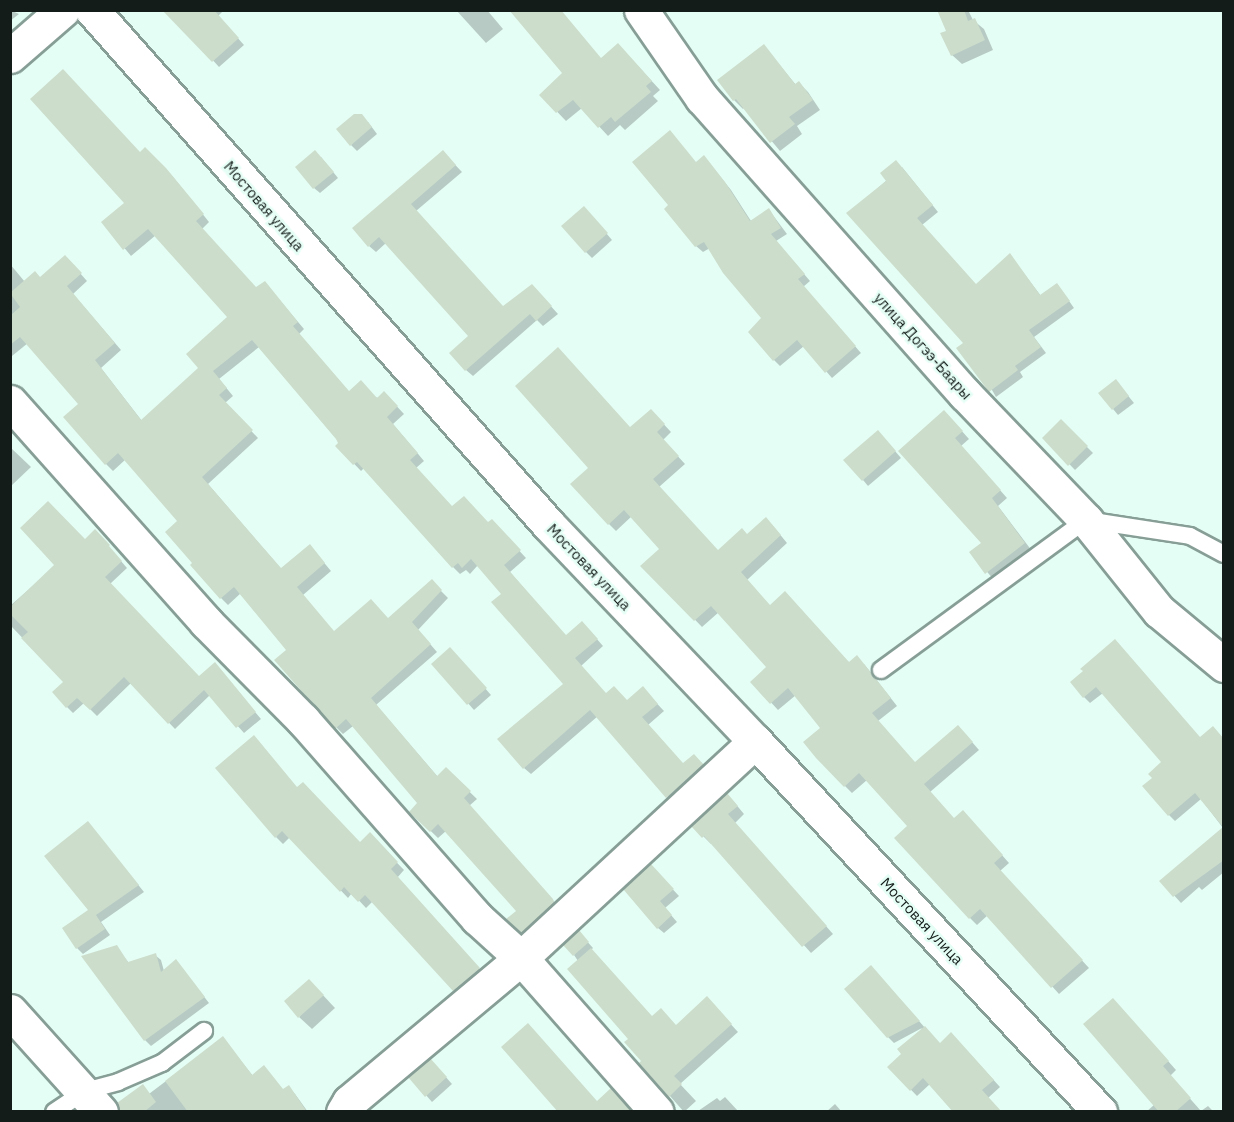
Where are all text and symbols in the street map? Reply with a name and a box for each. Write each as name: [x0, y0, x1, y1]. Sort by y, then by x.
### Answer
street label: Мостовая улица: [220, 157, 308, 255]
street label: улица Догээ-Баары: [870, 289, 976, 403]
street label: Мостовая улица: [543, 520, 635, 614]
street label: Мостовая улица: [877, 874, 967, 968]

